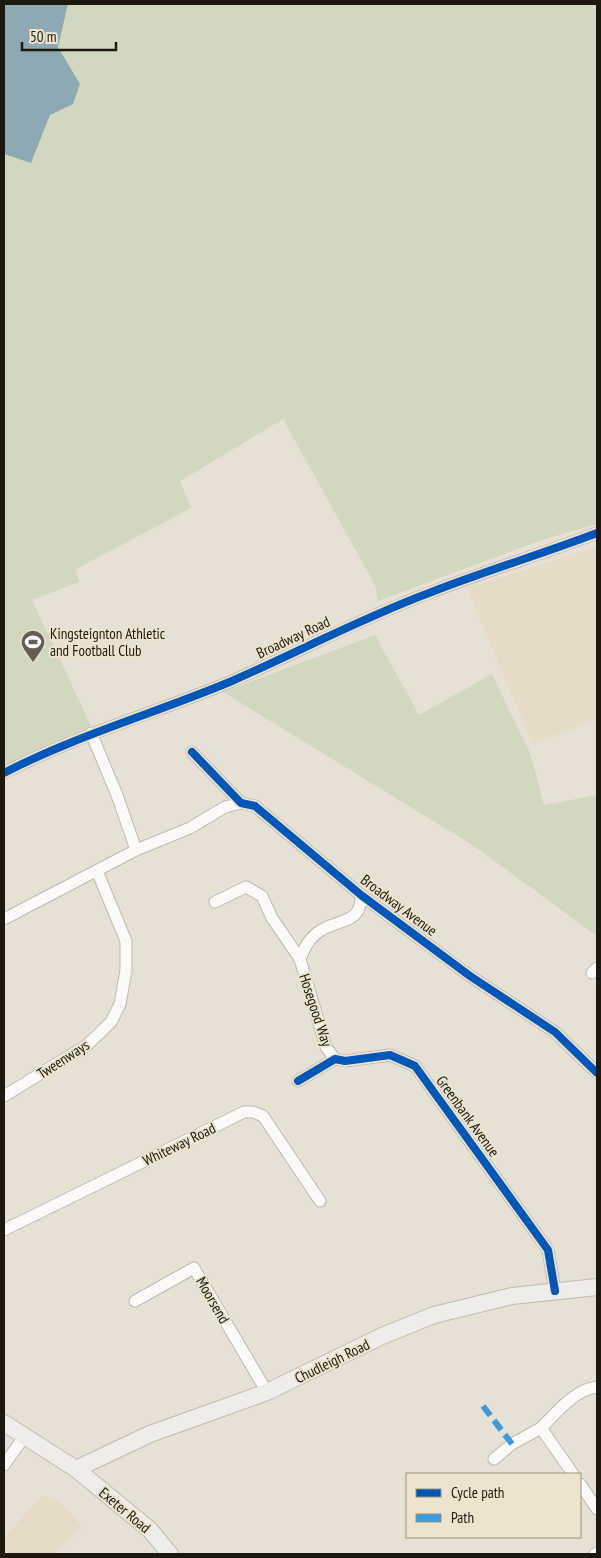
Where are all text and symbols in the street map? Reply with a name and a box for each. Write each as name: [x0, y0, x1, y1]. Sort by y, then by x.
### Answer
scale bar: [22, 20, 116, 52]
text: 50 m: [30, 27, 56, 46]
street label: Broadway Road: [253, 612, 333, 662]
place label: Kingsteignton Athletic and Football Club: [50, 624, 166, 660]
sports icon: Kingsteignton Athletic and Football Club: [20, 629, 46, 663]
street label: Broadway Avenue: [357, 870, 441, 940]
street label: Hosegood Way: [295, 971, 337, 1049]
street label: Tweenways: [33, 1035, 93, 1083]
street label: Greenbank Avenue: [432, 1072, 504, 1160]
street label: Whiteway Road: [139, 1118, 219, 1170]
street label: Moorsend: [192, 1273, 234, 1327]
street label: Chudleigh Road: [291, 1335, 373, 1387]
legend: [406, 1473, 581, 1538]
street label: Exeter Road: [95, 1483, 155, 1537]
text: Cycle path: [451, 1483, 504, 1502]
text: Path: [451, 1508, 474, 1527]

